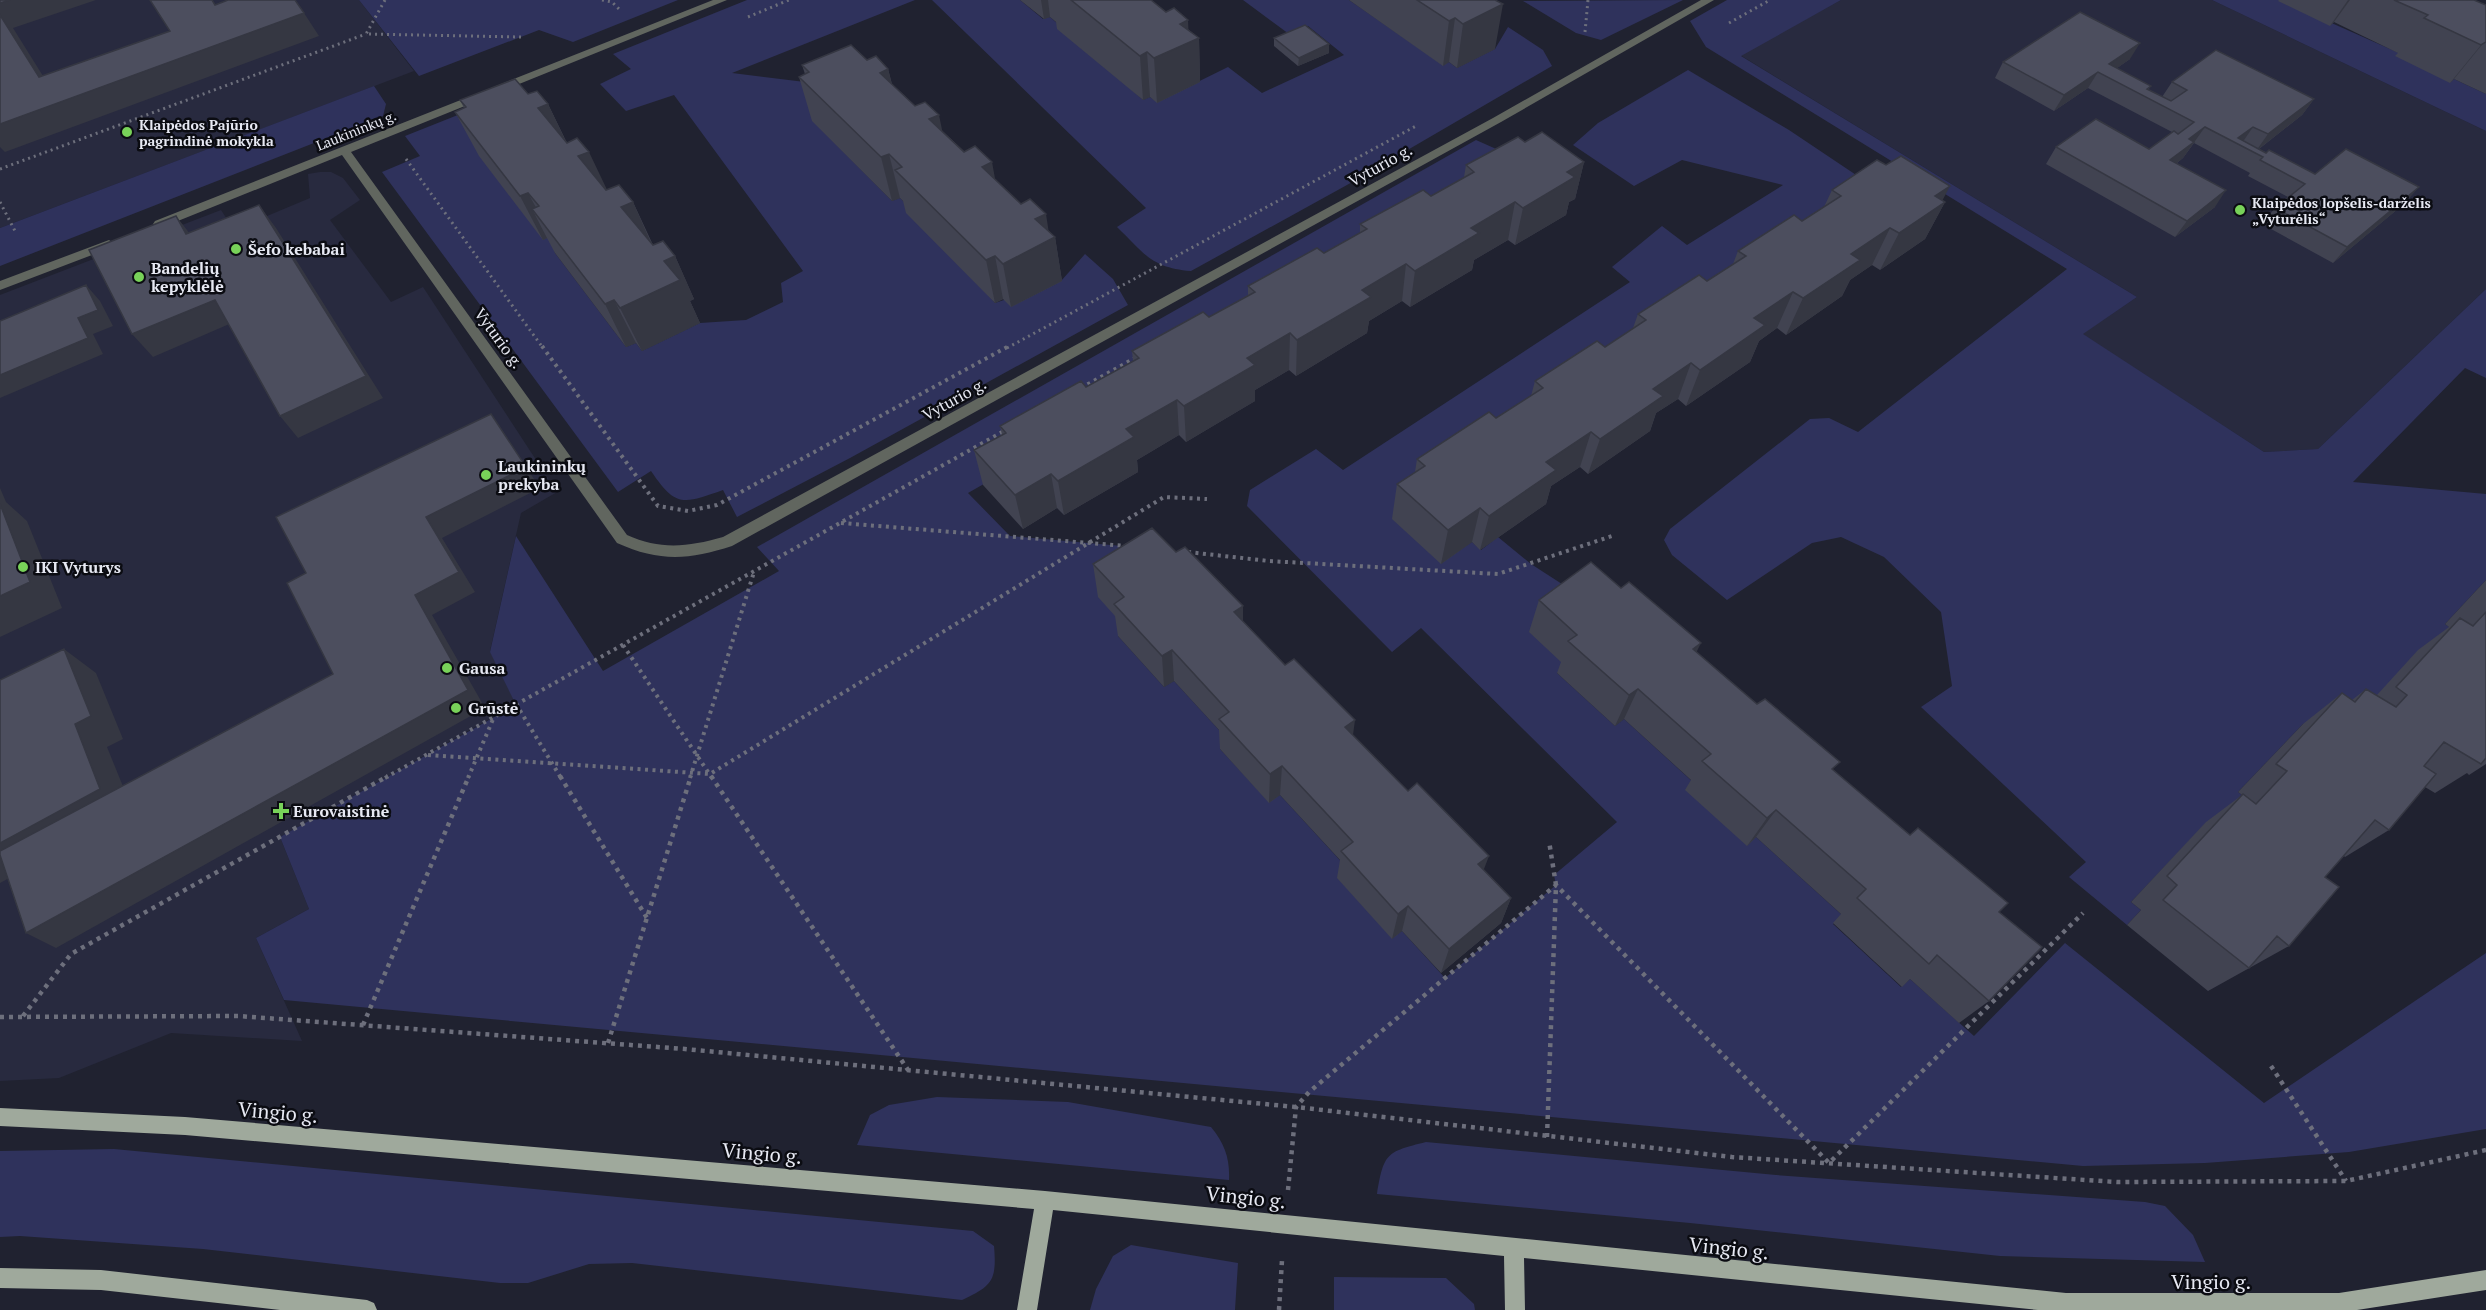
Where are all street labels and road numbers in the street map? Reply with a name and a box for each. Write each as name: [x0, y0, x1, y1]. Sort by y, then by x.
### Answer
street label: Laukininkų g.: [313, 105, 399, 155]
street label: Vyturio g.: [1344, 138, 1416, 192]
street label: Vyturio g.: [470, 303, 528, 373]
street label: Vyturio g.: [918, 372, 990, 426]
street label: Vingio g.: [237, 1095, 319, 1129]
street label: Vingio g.: [721, 1136, 803, 1170]
street label: Vingio g.: [1205, 1179, 1287, 1215]
street label: Vingio g.: [1688, 1230, 1770, 1266]
street label: Vingio g.: [2171, 1268, 2251, 1295]

